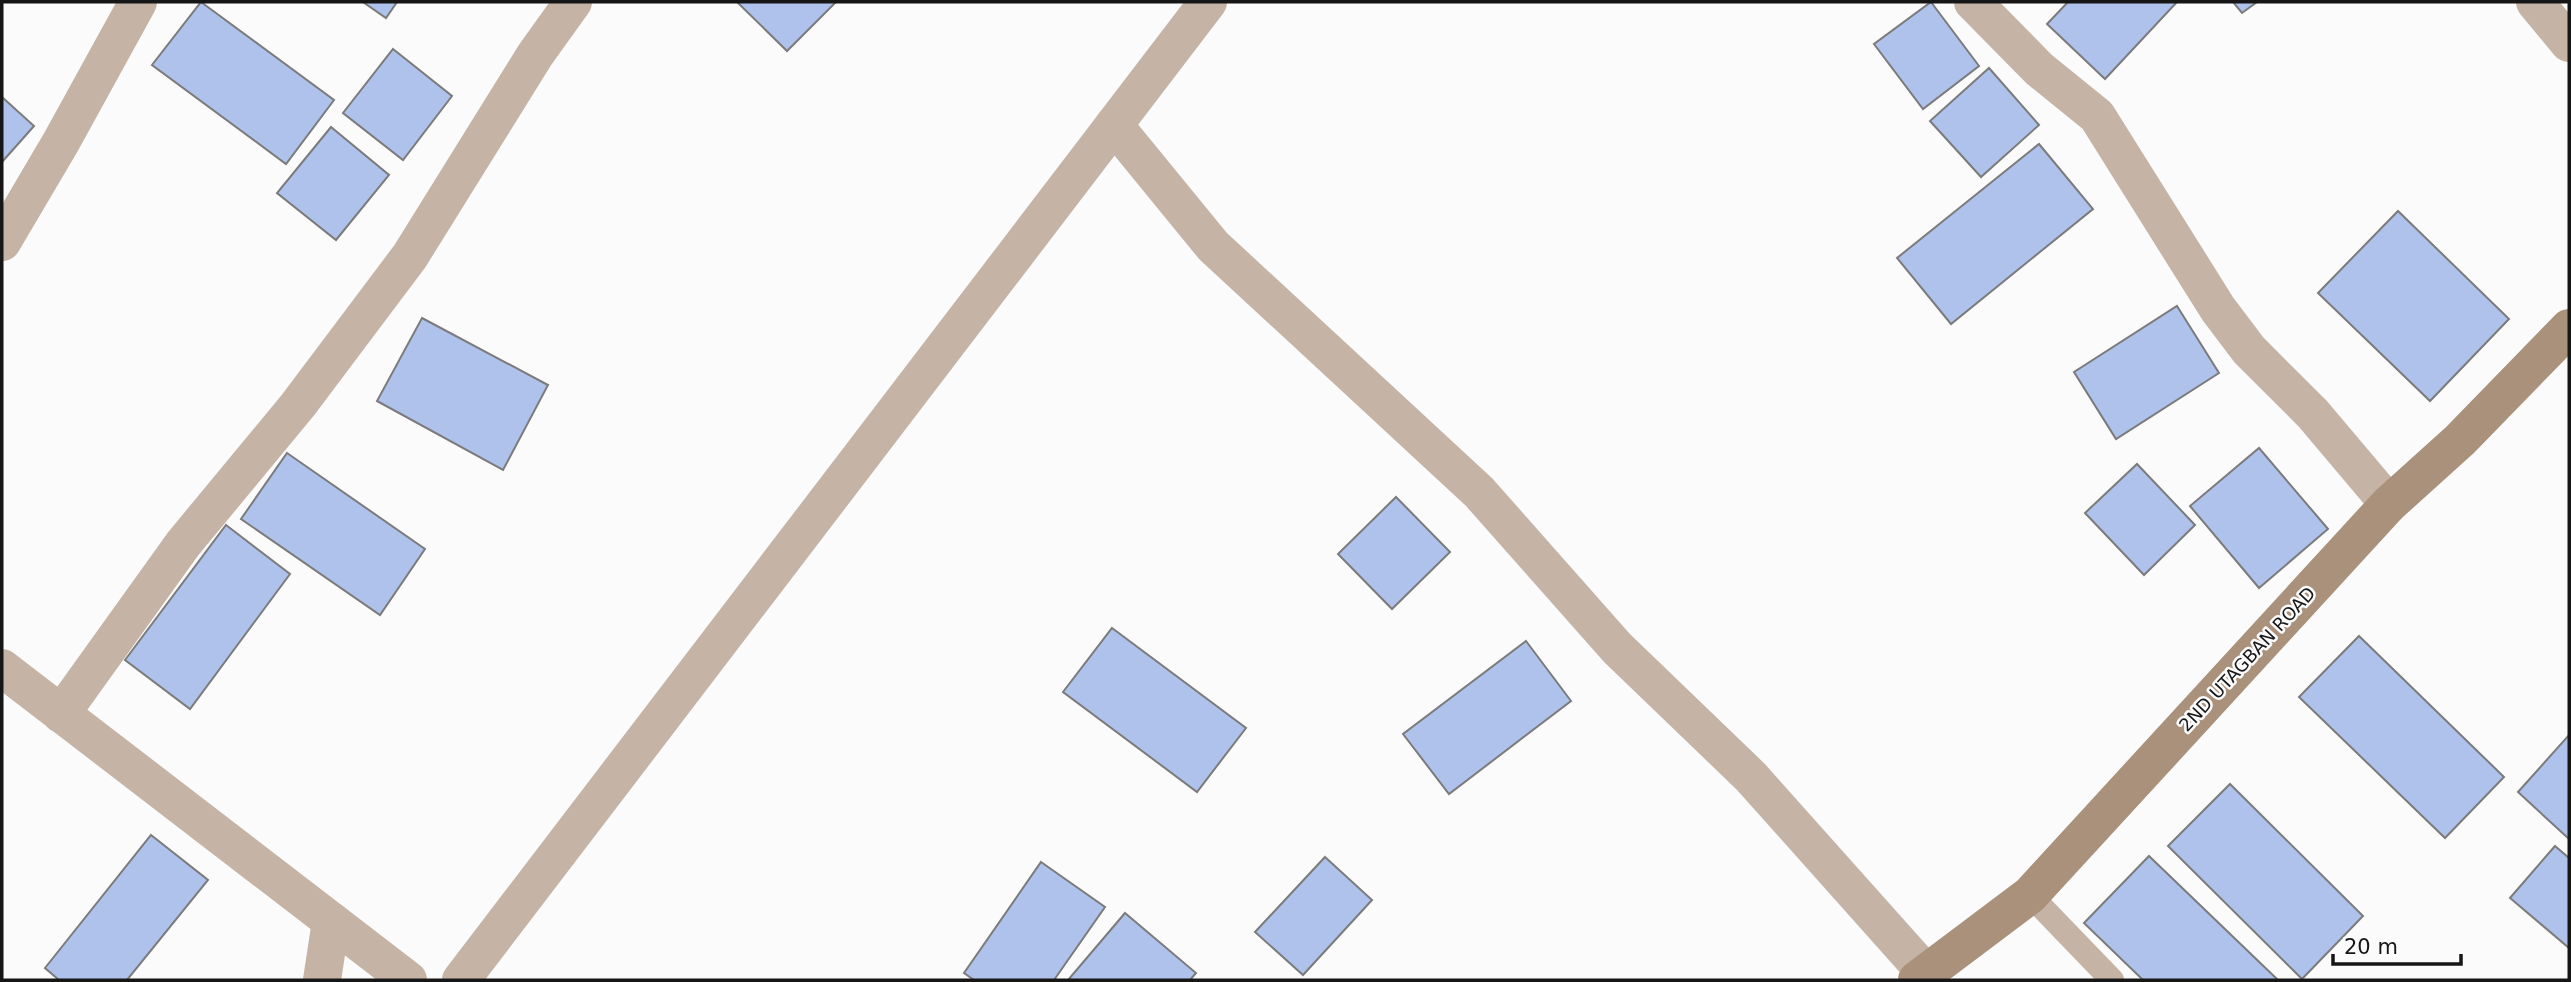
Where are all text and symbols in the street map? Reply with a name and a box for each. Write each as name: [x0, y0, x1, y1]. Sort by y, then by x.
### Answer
street label: 2ND UTAGBAN ROAD: [2175, 583, 2319, 735]
scale bar: [2333, 922, 2461, 966]
text: 20 m: [2344, 935, 2398, 959]

